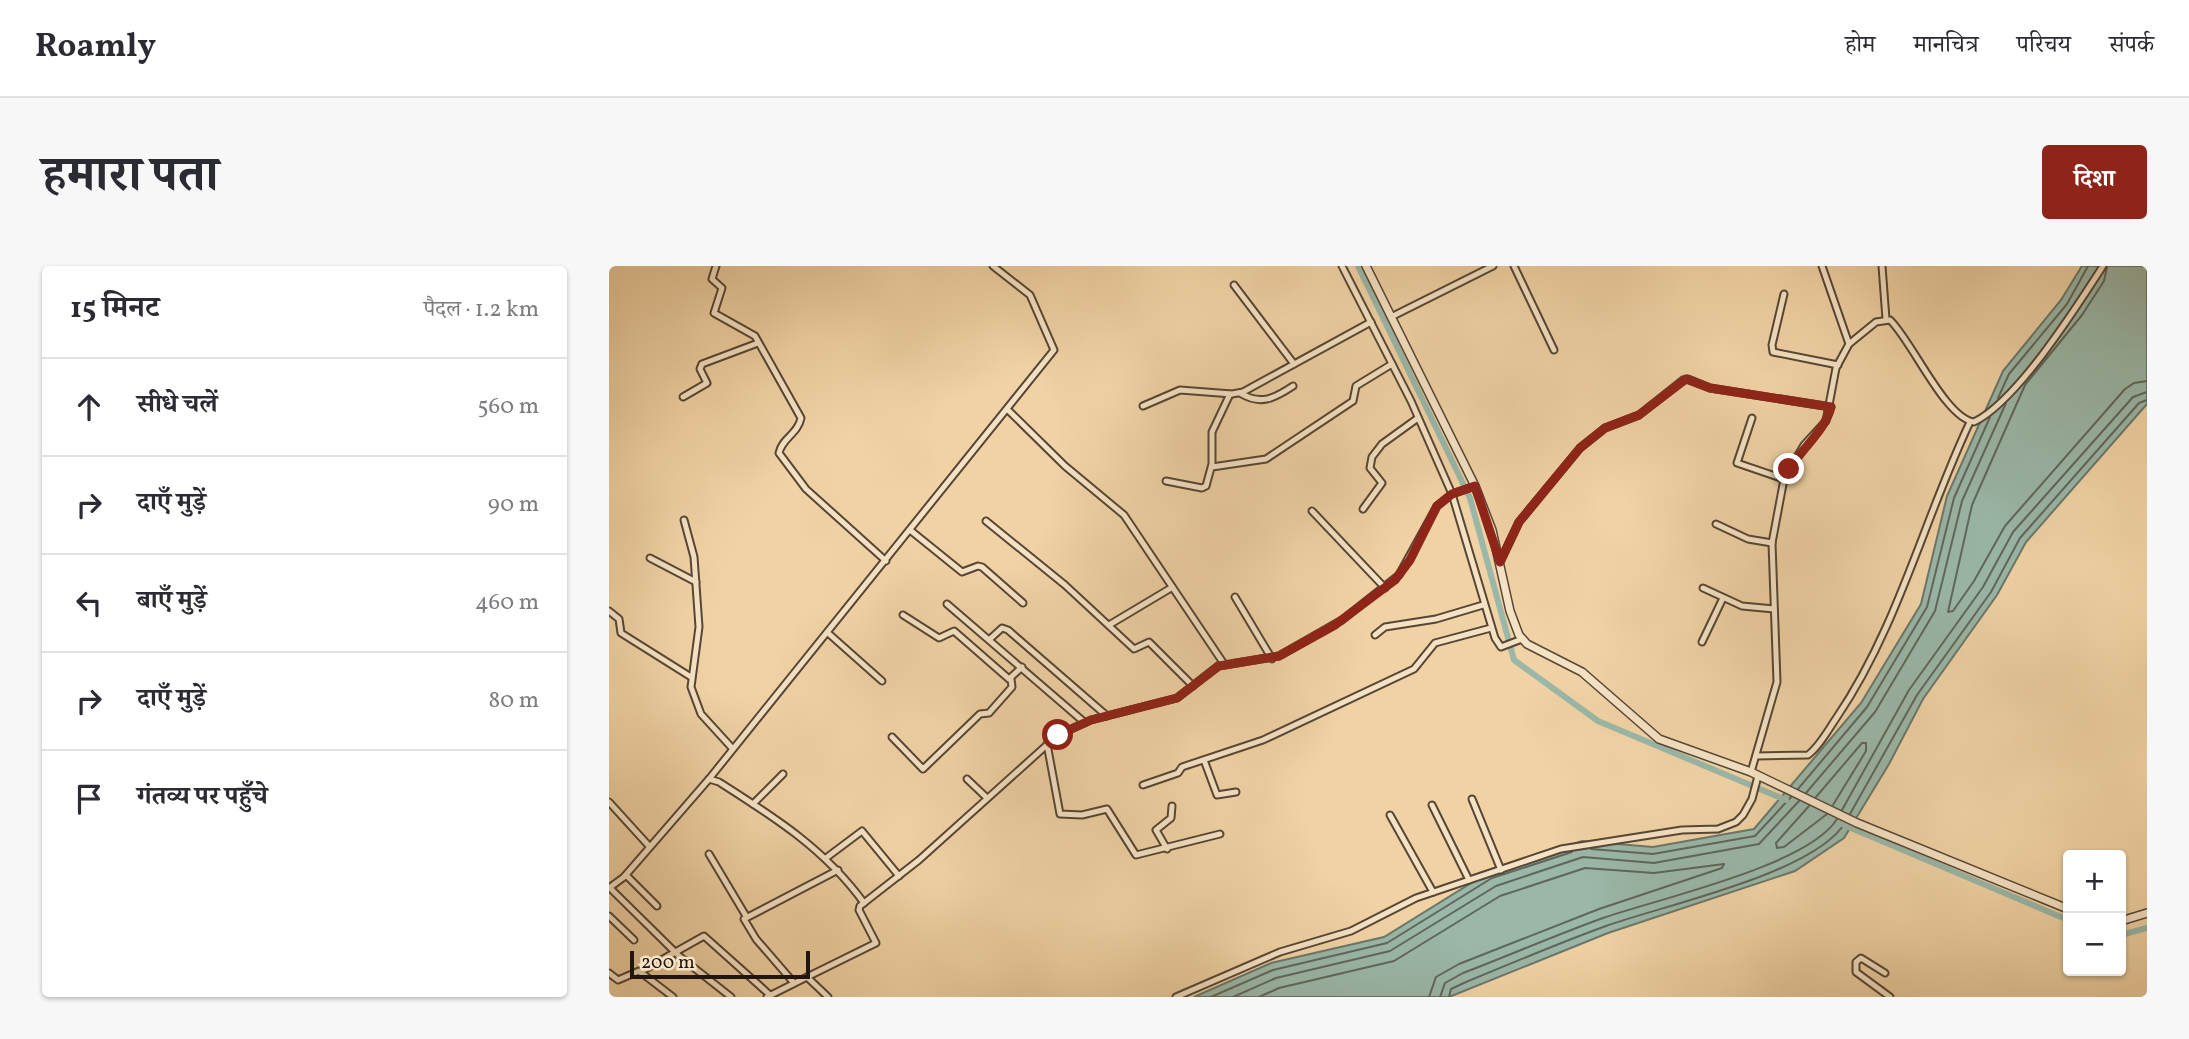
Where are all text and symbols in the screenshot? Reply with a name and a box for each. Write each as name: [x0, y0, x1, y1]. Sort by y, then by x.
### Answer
text: Roamly: [35, 25, 156, 71]
text: होम: [1845, 29, 1875, 63]
text: मानचित्र: [1913, 29, 1979, 63]
text: परिचय: [2017, 29, 2071, 63]
text: संपर्क: [2109, 29, 2154, 63]
text: हमारा पता: [42, 143, 219, 212]
button: दिशा: [2042, 145, 2147, 219]
text: 15 मिनट: [70, 288, 159, 330]
text: पैदल · 1.2 km: [423, 294, 539, 326]
text: सीधे चलें: [137, 387, 218, 423]
icon: ahead: [70, 388, 108, 426]
text: 560 m: [478, 391, 539, 423]
route end: [1773, 453, 1804, 484]
text: दाएँ मुड़ें: [137, 485, 206, 521]
icon: right: [70, 486, 108, 524]
text: 90 m: [488, 489, 539, 521]
text: बाएँ मुड़ें: [137, 583, 207, 619]
icon: left: [70, 584, 108, 622]
text: 460 m: [475, 587, 539, 619]
text: दाएँ मुड़ें: [137, 681, 206, 717]
icon: right: [70, 682, 108, 720]
text: 80 m: [489, 685, 539, 717]
route start: [1042, 719, 1073, 750]
text: गंतव्य पर पहुँचे: [137, 779, 268, 815]
icon: arrive: [70, 780, 108, 818]
map controls: [2063, 850, 2126, 976]
button: +: [2063, 850, 2126, 913]
button: −: [2063, 913, 2126, 976]
scale bar: [630, 948, 810, 980]
text: 200 m: [641, 950, 695, 976]

